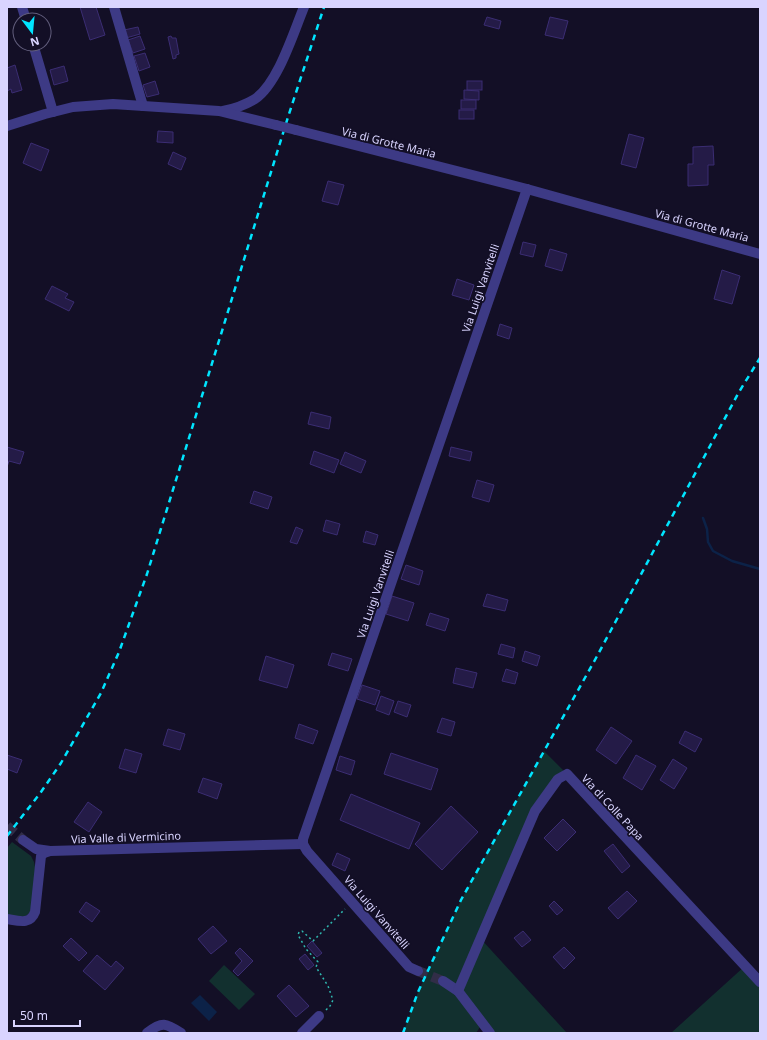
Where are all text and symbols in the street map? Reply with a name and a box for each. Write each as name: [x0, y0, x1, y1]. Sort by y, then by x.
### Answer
north arrow: [12, 12, 52, 52]
text: N: [29, 34, 41, 51]
street label: Via di Grotte Maria: [340, 123, 438, 161]
street label: Via di Grotte Maria: [653, 205, 751, 245]
street label: Via Luigi Vanvitelli: [458, 242, 502, 334]
street label: Via Luigi Vanvitelli: [353, 548, 397, 640]
street label: Via di Colle Papa: [579, 771, 647, 843]
street label: Via Valle di Vermicino: [71, 828, 182, 846]
street label: Via Luigi Vanvitelli: [341, 872, 413, 952]
scale bar: [14, 1002, 80, 1028]
text: 50 m: [20, 1007, 48, 1024]

